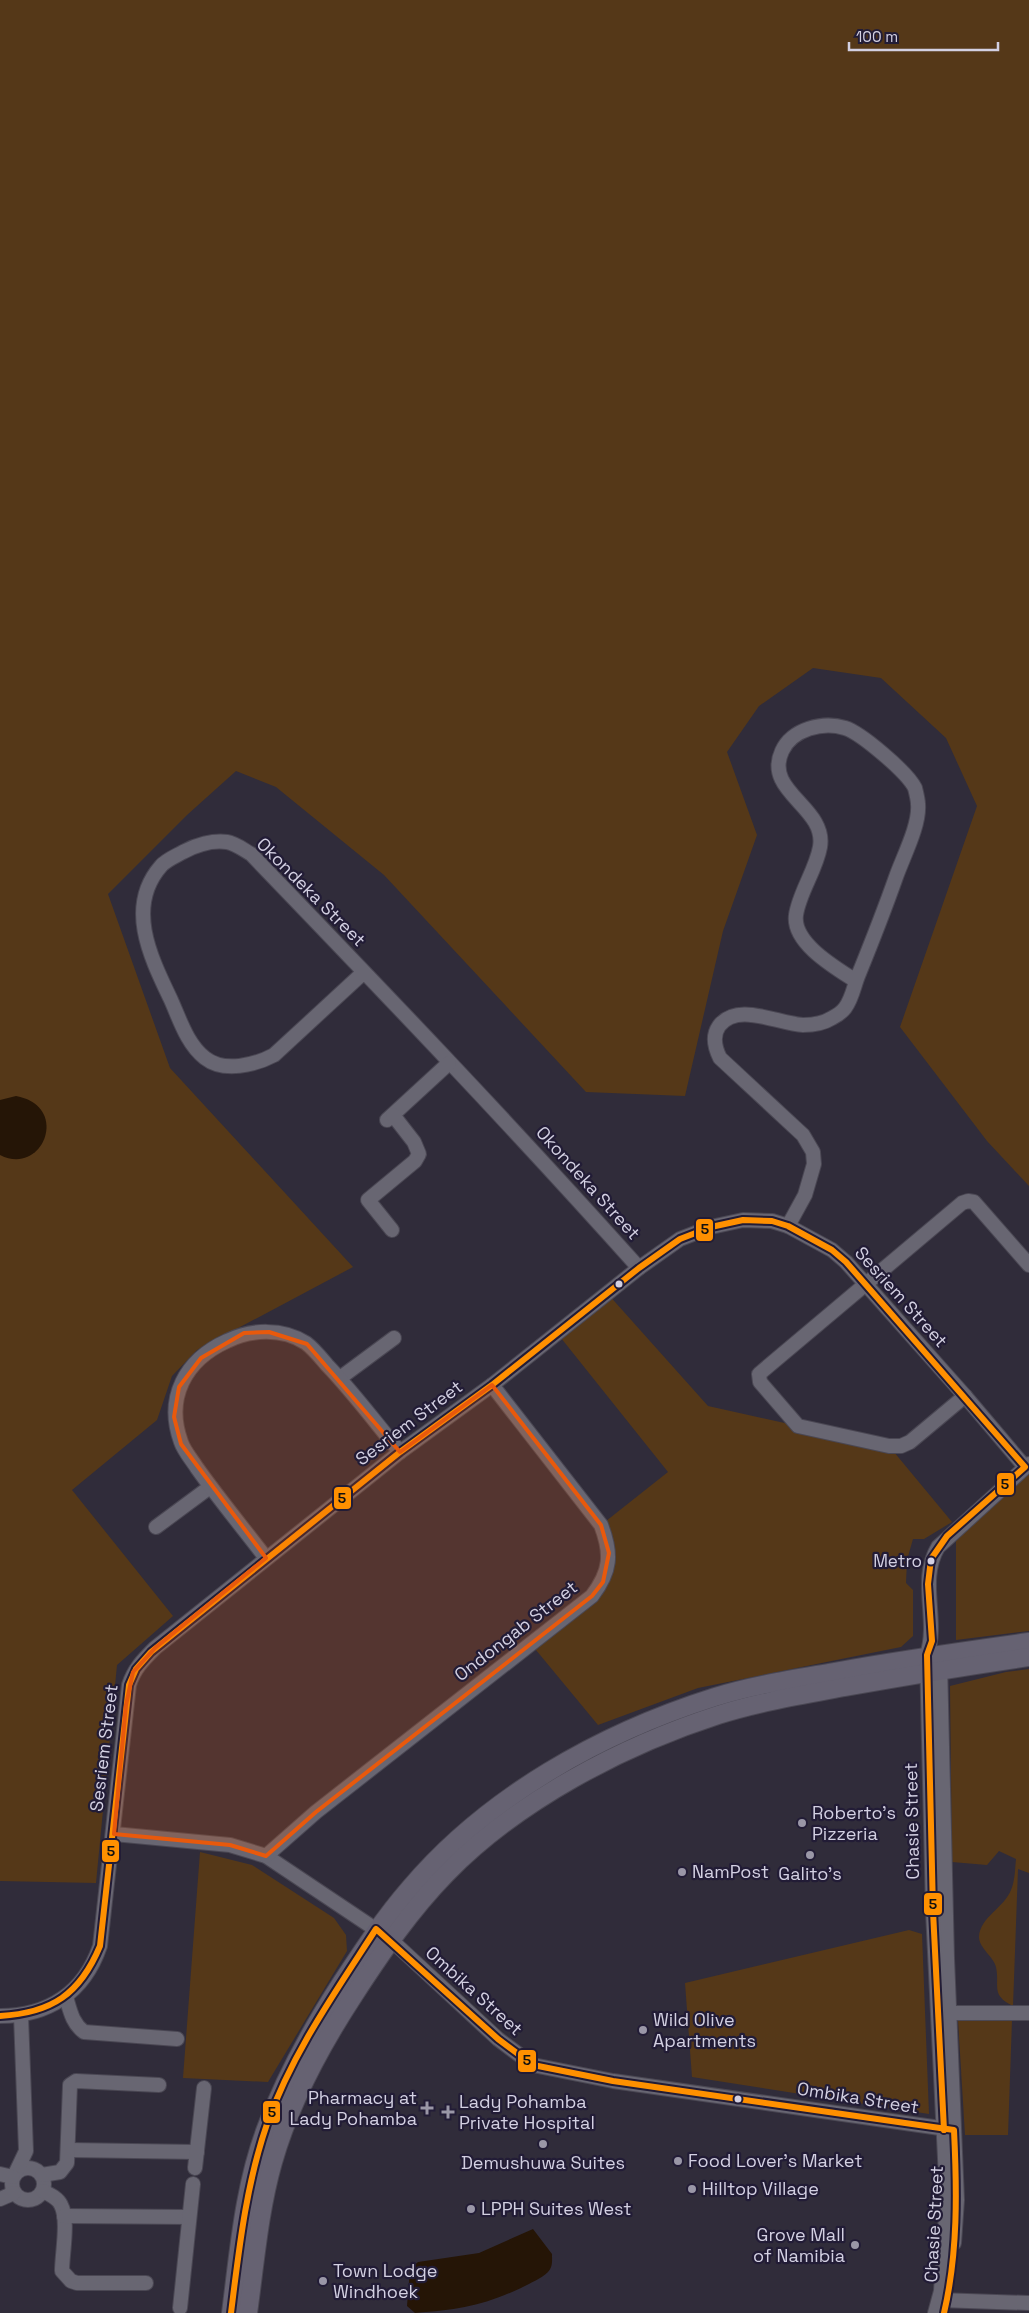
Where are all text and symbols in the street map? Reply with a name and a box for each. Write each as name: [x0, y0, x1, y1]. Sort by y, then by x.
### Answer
scale bar: [849, 20, 998, 52]
text: 100 m: [856, 27, 898, 46]
street label: Okondeka Street: [252, 832, 371, 951]
street label: Okondeka Street: [531, 1121, 645, 1244]
line badge: 5: [695, 1218, 714, 1242]
text: 5: [701, 1220, 709, 1238]
street label: Sesriem Street: [850, 1241, 953, 1352]
unlabelled marker: [614, 1279, 624, 1289]
street label: Sesriem Street: [351, 1375, 467, 1470]
line badge: 5: [996, 1472, 1015, 1496]
text: 5: [1001, 1475, 1009, 1493]
line badge: 5: [333, 1486, 352, 1510]
text: 5: [338, 1489, 346, 1507]
place label: Metro: [873, 1550, 922, 1572]
marker: Metro: [926, 1556, 936, 1566]
street label: Ondongab Street: [450, 1575, 582, 1686]
street label: Sesriem Street: [84, 1683, 123, 1813]
street label: Chasie Street: [899, 1762, 924, 1880]
place label: Roberto's Pizzeria: [812, 1801, 896, 1845]
marker: Roberto's Pizzeria: [796, 1817, 808, 1829]
line badge: 5: [101, 1839, 120, 1863]
text: 5: [107, 1842, 115, 1860]
marker: Galito's: [804, 1849, 816, 1861]
place label: NamPost: [692, 1860, 769, 1883]
place label: Galito's: [778, 1862, 842, 1885]
marker: NamPost: [676, 1866, 688, 1878]
line badge: 5: [923, 1892, 943, 1916]
text: 5: [929, 1895, 937, 1913]
street label: Ombika Street: [421, 1941, 528, 2040]
place label: Wild Olive Apartments: [653, 2008, 756, 2052]
marker: Wild Olive Apartments: [637, 2024, 649, 2036]
line badge: 5: [517, 2049, 537, 2073]
text: 5: [523, 2051, 531, 2069]
street label: Ombika Street: [796, 2077, 921, 2118]
place label: Pharmacy at Lady Pohamba: [289, 2086, 417, 2130]
place label: Lady Pohamba Private Hospital: [459, 2090, 595, 2134]
unlabelled marker: [733, 2094, 743, 2104]
line badge: 5: [262, 2100, 281, 2124]
marker: Pharmacy at Lady Pohamba: [421, 2102, 433, 2114]
text: 5: [268, 2103, 276, 2121]
marker: Lady Pohamba Private Hospital: [441, 2105, 455, 2119]
marker: Demushuwa Suites: [537, 2138, 549, 2150]
place label: Food Lover's Market: [688, 2149, 862, 2172]
place label: Demushuwa Suites: [461, 2151, 625, 2174]
marker: Food Lover's Market: [672, 2155, 684, 2167]
street label: Chasie Street: [919, 2165, 948, 2283]
place label: Hilltop Village: [702, 2177, 819, 2200]
marker: Hilltop Village: [686, 2183, 698, 2195]
place label: LPPH Suites West: [481, 2197, 632, 2220]
marker: LPPH Suites West: [465, 2203, 477, 2215]
place label: Grove Mall of Namibia: [753, 2223, 845, 2267]
marker: Grove Mall of Namibia: [849, 2239, 861, 2251]
place label: Town Lodge Windhoek: [333, 2259, 438, 2303]
marker: Town Lodge Windhoek: [317, 2275, 329, 2287]

